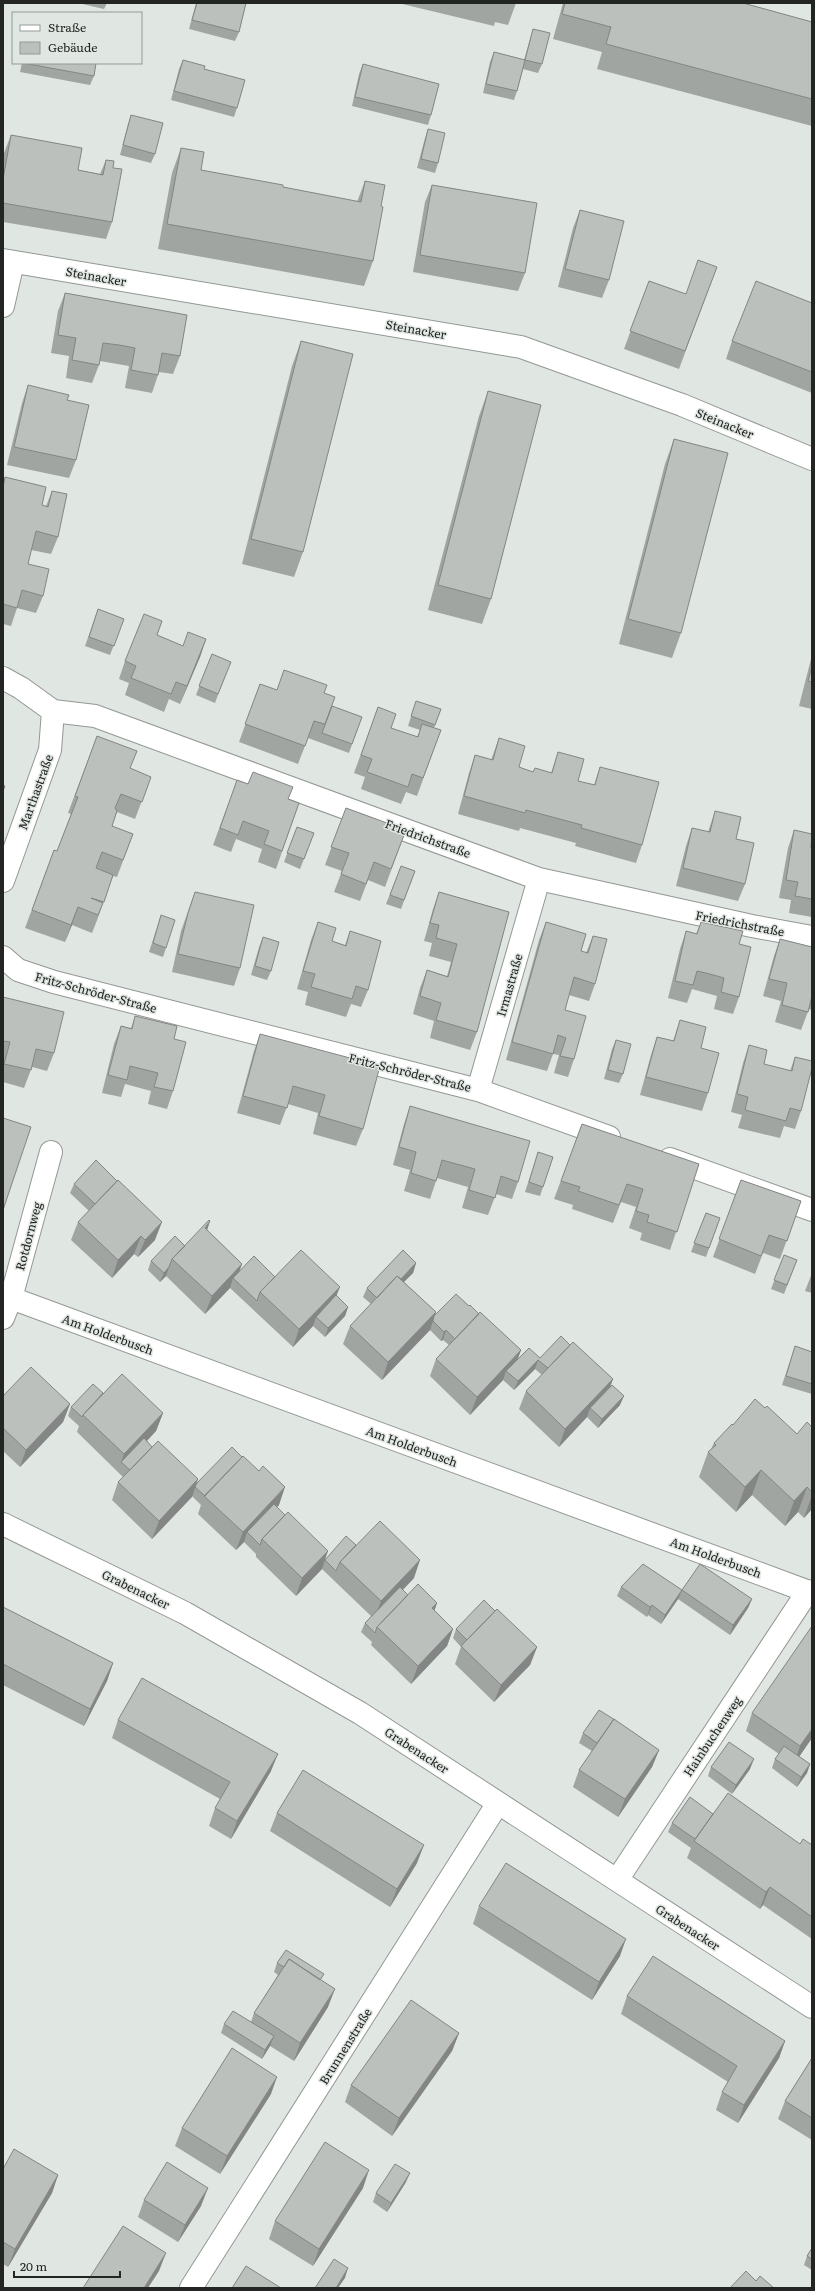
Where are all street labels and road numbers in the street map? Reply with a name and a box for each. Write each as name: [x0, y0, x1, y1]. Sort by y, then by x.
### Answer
street label: Steinacker: [64, 262, 128, 290]
street label: Steinacker: [384, 315, 448, 343]
street label: Steinacker: [693, 403, 757, 443]
street label: Marthastraße: [13, 752, 57, 832]
street label: Friedrichstraße: [383, 814, 473, 862]
street label: Friedrichstraße: [694, 906, 786, 940]
street label: Irmastraße: [491, 951, 527, 1019]
street label: Fritz-Schröder-Straße: [33, 967, 159, 1017]
street label: Fritz-Schröder-Straße: [347, 1048, 473, 1096]
street label: Rotdornweg: [10, 1199, 46, 1272]
street label: Am Holderbusch: [60, 1309, 156, 1359]
street label: Am Holderbusch: [364, 1421, 460, 1471]
street label: Am Holderbusch: [668, 1532, 764, 1582]
street label: Grabenacker: [99, 1565, 173, 1613]
street label: Hainbuchenweg: [678, 1692, 746, 1780]
street label: Grabenacker: [381, 1722, 453, 1778]
street label: Grabenacker: [652, 1899, 724, 1955]
street label: Brunnenstraße: [314, 2004, 376, 2088]

